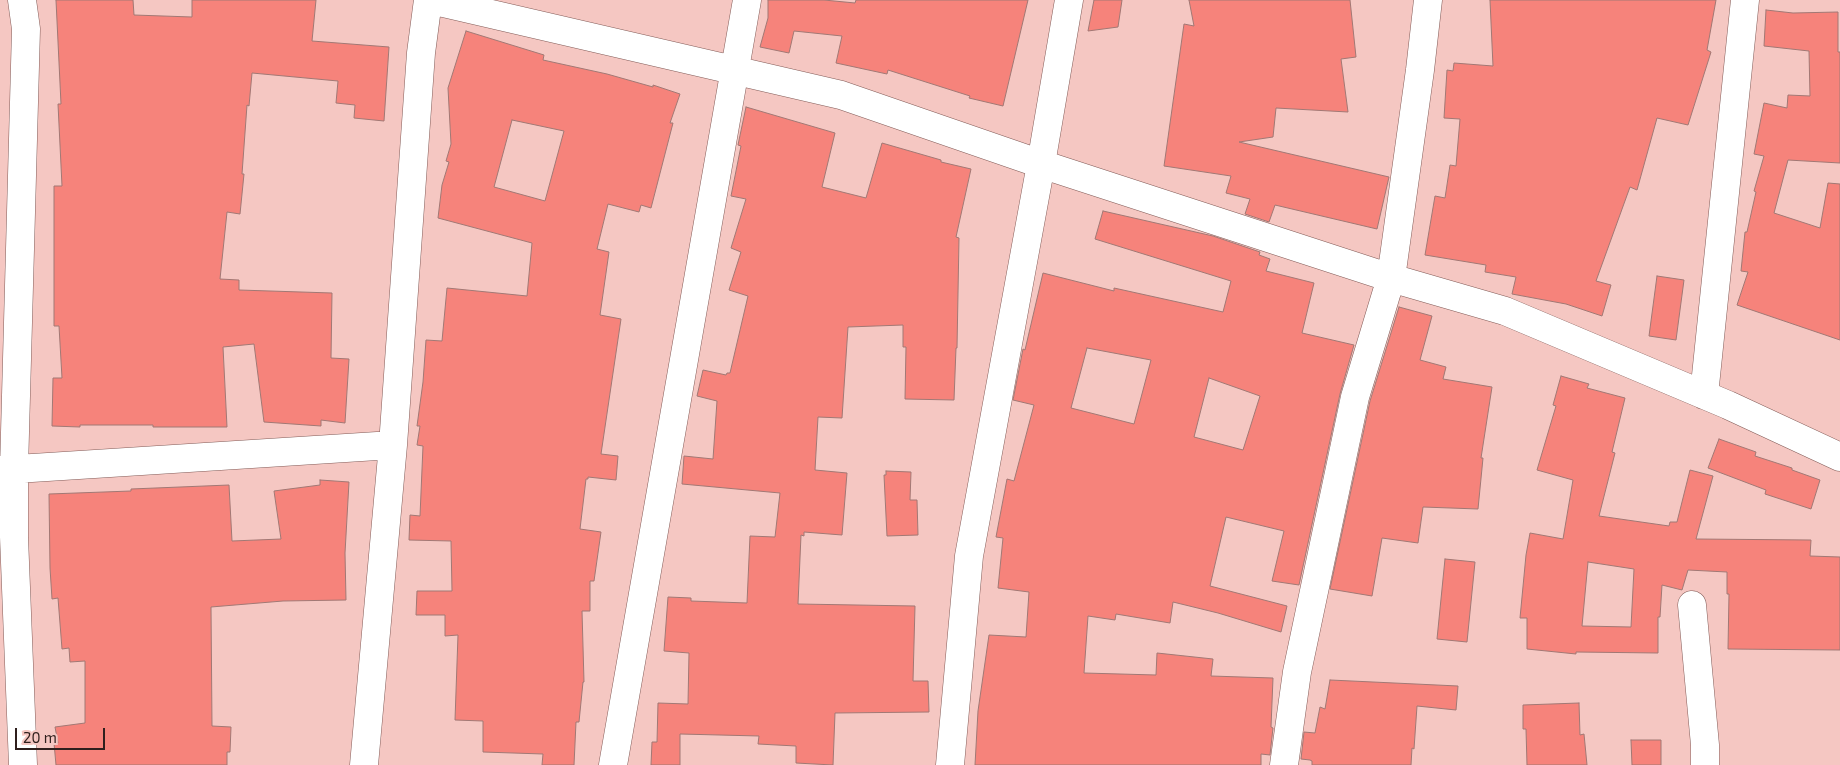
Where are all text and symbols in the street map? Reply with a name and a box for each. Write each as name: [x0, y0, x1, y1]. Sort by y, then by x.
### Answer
scale bar: [18, 718, 108, 750]
text: 20 m: [23, 728, 57, 746]

